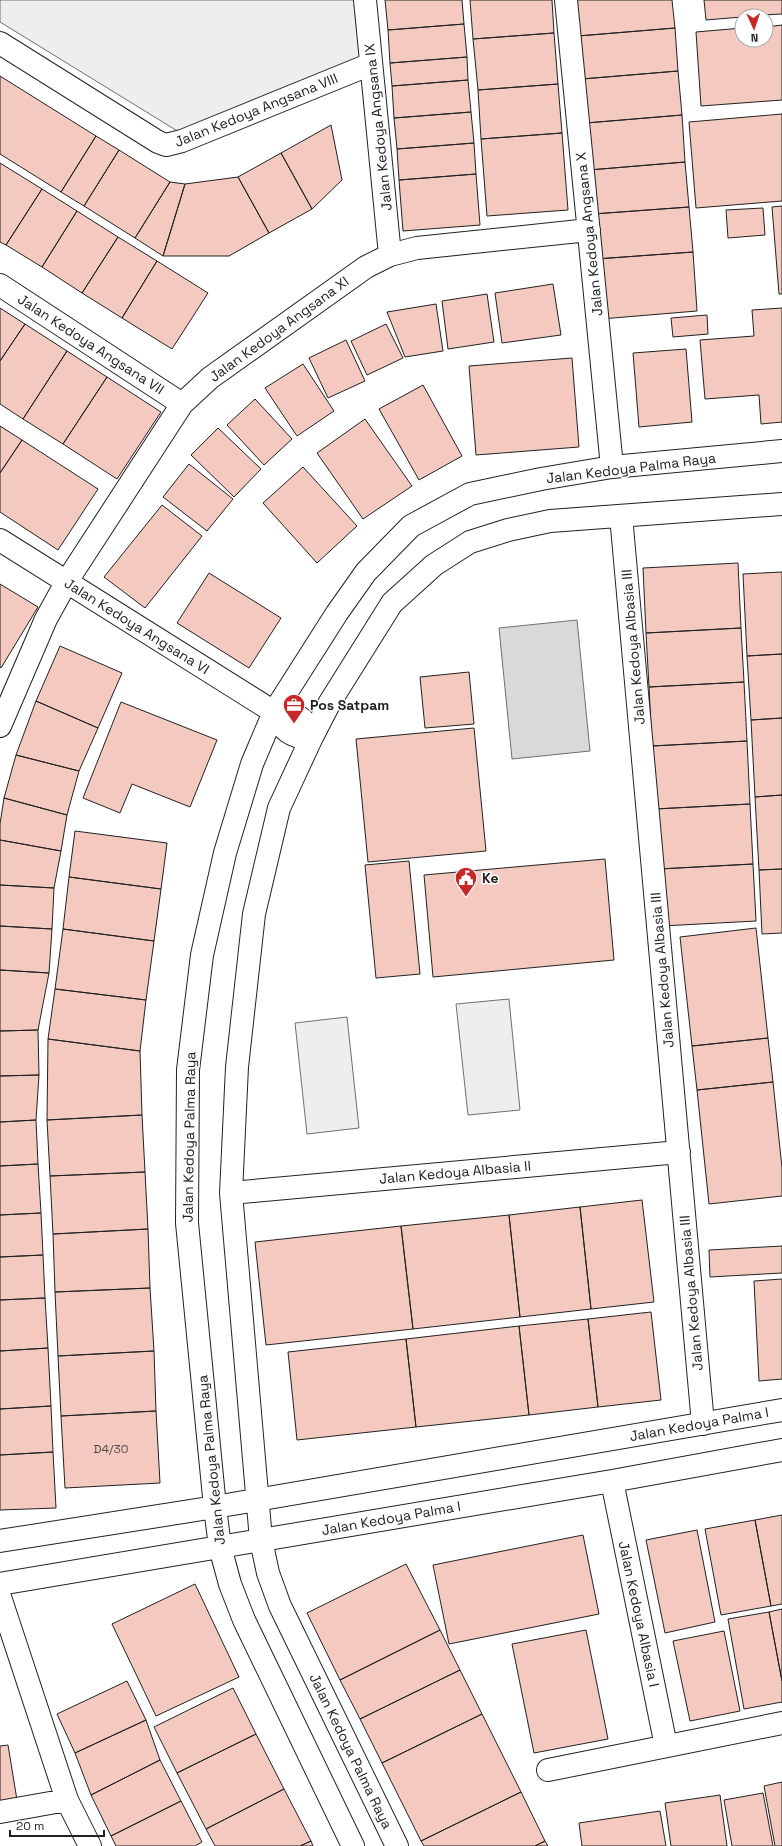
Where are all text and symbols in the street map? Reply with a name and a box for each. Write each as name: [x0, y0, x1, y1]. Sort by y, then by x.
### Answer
north arrow: [734, 8, 774, 48]
text: N: [750, 31, 759, 45]
street label: Jalan Kedoya Angsana IX: [360, 42, 396, 212]
street label: Jalan Kedoya Angsana VIII: [172, 69, 340, 151]
street label: Jalan Kedoya Angsana X: [571, 151, 607, 317]
street label: Jalan Kedoya Angsana XI: [206, 272, 352, 386]
street label: Jalan Kedoya Angsana VII: [14, 290, 168, 398]
street label: Jalan Kedoya Palma Raya: [545, 449, 717, 487]
street label: Jalan Kedoya Albasia III: [617, 569, 649, 725]
street label: Jalan Kedoya Angsana VI: [61, 574, 213, 678]
office icon: Pos Satpam: [281, 692, 307, 725]
place label: Pos Satpam: [310, 696, 389, 714]
public building icon: Ke: [453, 865, 479, 898]
place label: Ke: [482, 869, 499, 887]
street label: Jalan Kedoya Albasia III: [646, 892, 678, 1048]
street label: Jalan Kedoya Palma Raya: [179, 1051, 199, 1223]
street label: Jalan Kedoya Albasia II: [378, 1156, 532, 1188]
street label: Jalan Kedoya Albasia III: [675, 1215, 707, 1371]
street label: Jalan Kedoya Palma Raya: [193, 1374, 229, 1546]
street label: Jalan Kedoya Palma I: [628, 1403, 770, 1445]
house number: D4/30: [94, 1441, 128, 1457]
street label: Jalan Kedoya Palma I: [320, 1497, 462, 1539]
street label: Jalan Kedoya Albasia I: [615, 1539, 663, 1689]
street label: Jalan Kedoya Palma Raya: [305, 1670, 397, 1832]
scale bar: [10, 1812, 104, 1838]
text: 20 m: [16, 1818, 44, 1834]

